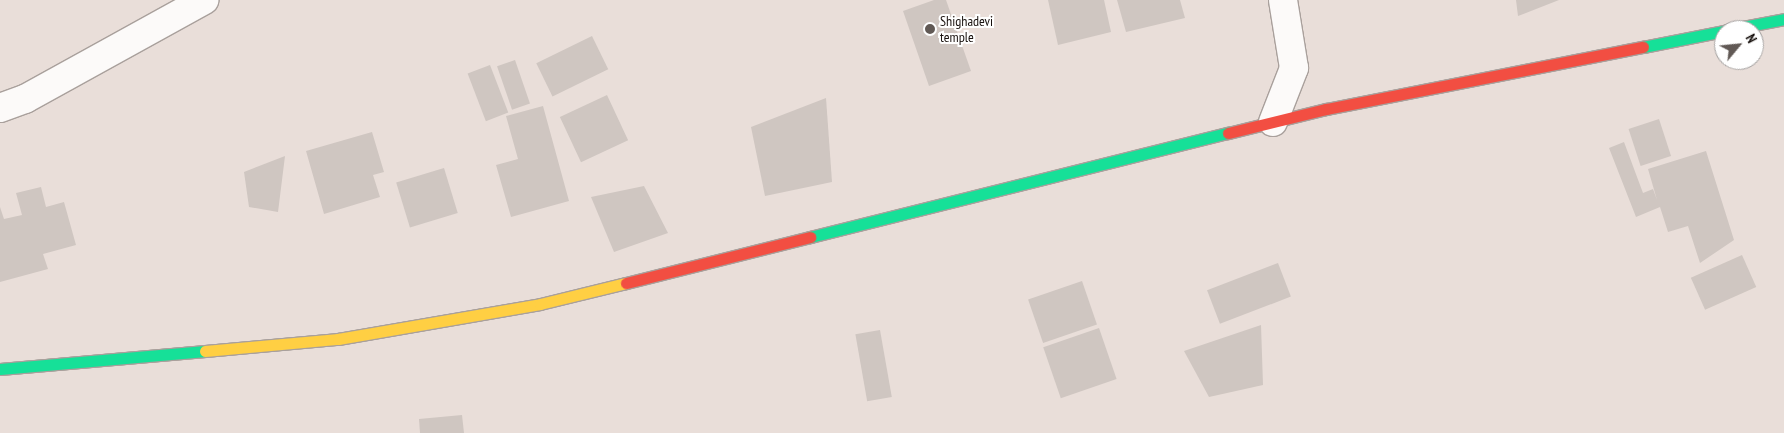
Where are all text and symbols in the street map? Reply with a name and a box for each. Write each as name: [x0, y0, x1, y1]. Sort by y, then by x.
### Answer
place label: Shighadevi temple: [940, 13, 993, 46]
north arrow: [1714, 20, 1764, 70]
marker: Shighadevi temple: [924, 23, 936, 35]
text: N: [1742, 31, 1761, 46]

